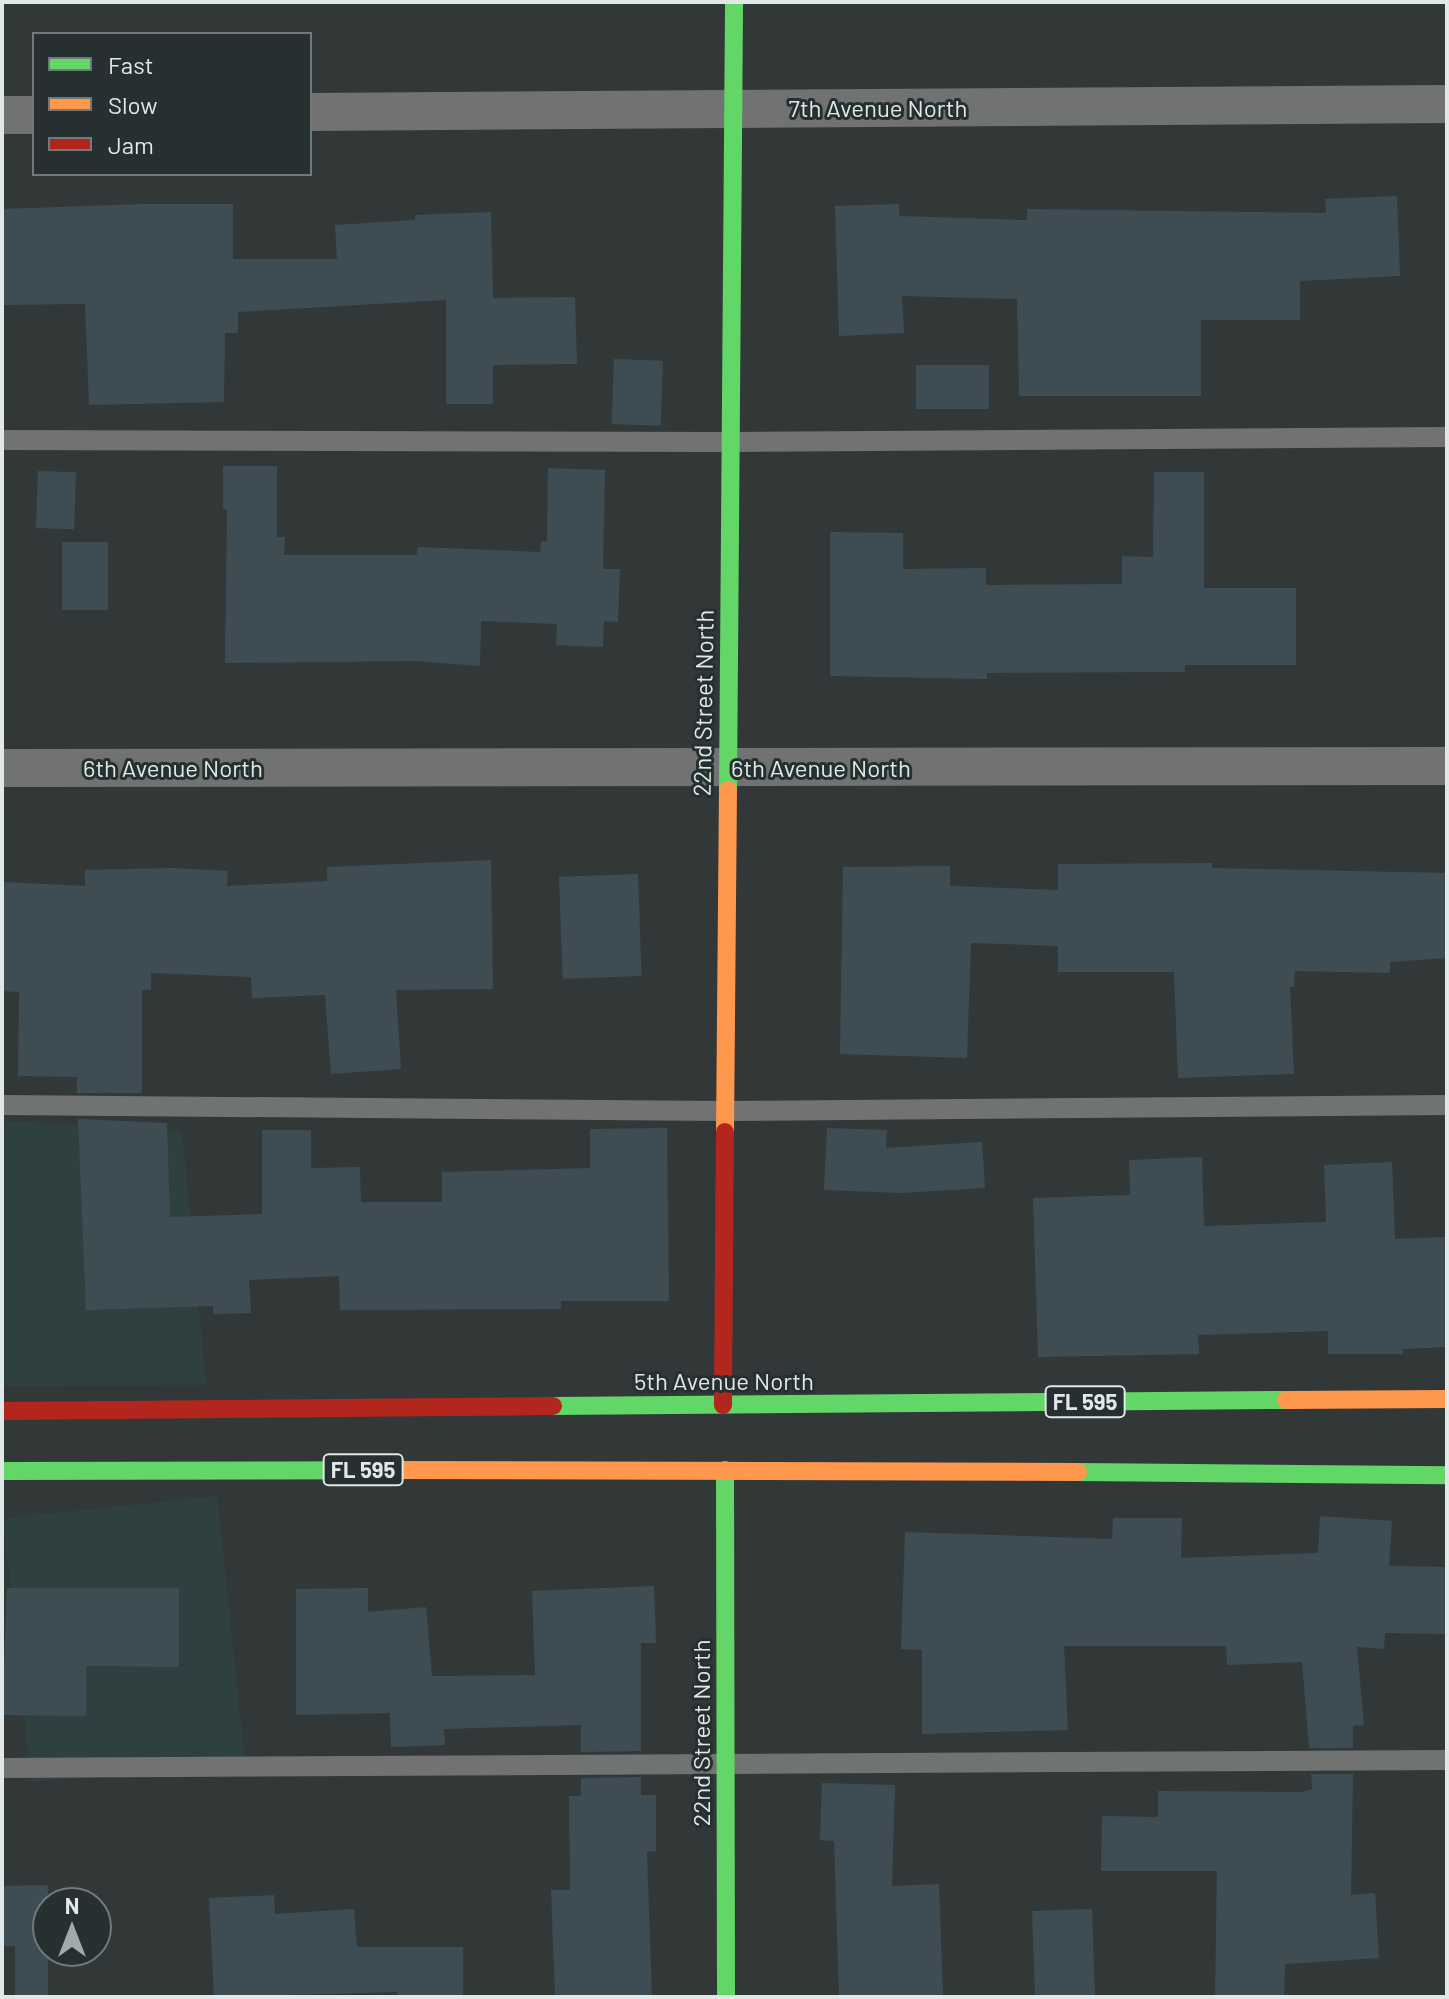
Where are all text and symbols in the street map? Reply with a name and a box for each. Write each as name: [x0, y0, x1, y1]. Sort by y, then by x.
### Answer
legend: [32, 32, 312, 176]
text: Fast: [108, 50, 153, 79]
text: Slow: [108, 90, 157, 119]
street label: 7th Avenue North: [789, 94, 967, 122]
text: Jam: [108, 130, 154, 159]
street label: 22nd Street North: [687, 609, 719, 797]
street label: 6th Avenue North: [83, 754, 263, 782]
street label: 6th Avenue North: [731, 754, 911, 782]
street label: 5th Avenue North: [634, 1367, 814, 1395]
road number: FL 595: [1043, 1384, 1127, 1420]
road number: FL 595: [321, 1452, 405, 1488]
street label: 22nd Street North: [687, 1640, 715, 1826]
north arrow: [32, 1887, 112, 1967]
text: N: [65, 1892, 79, 1918]

